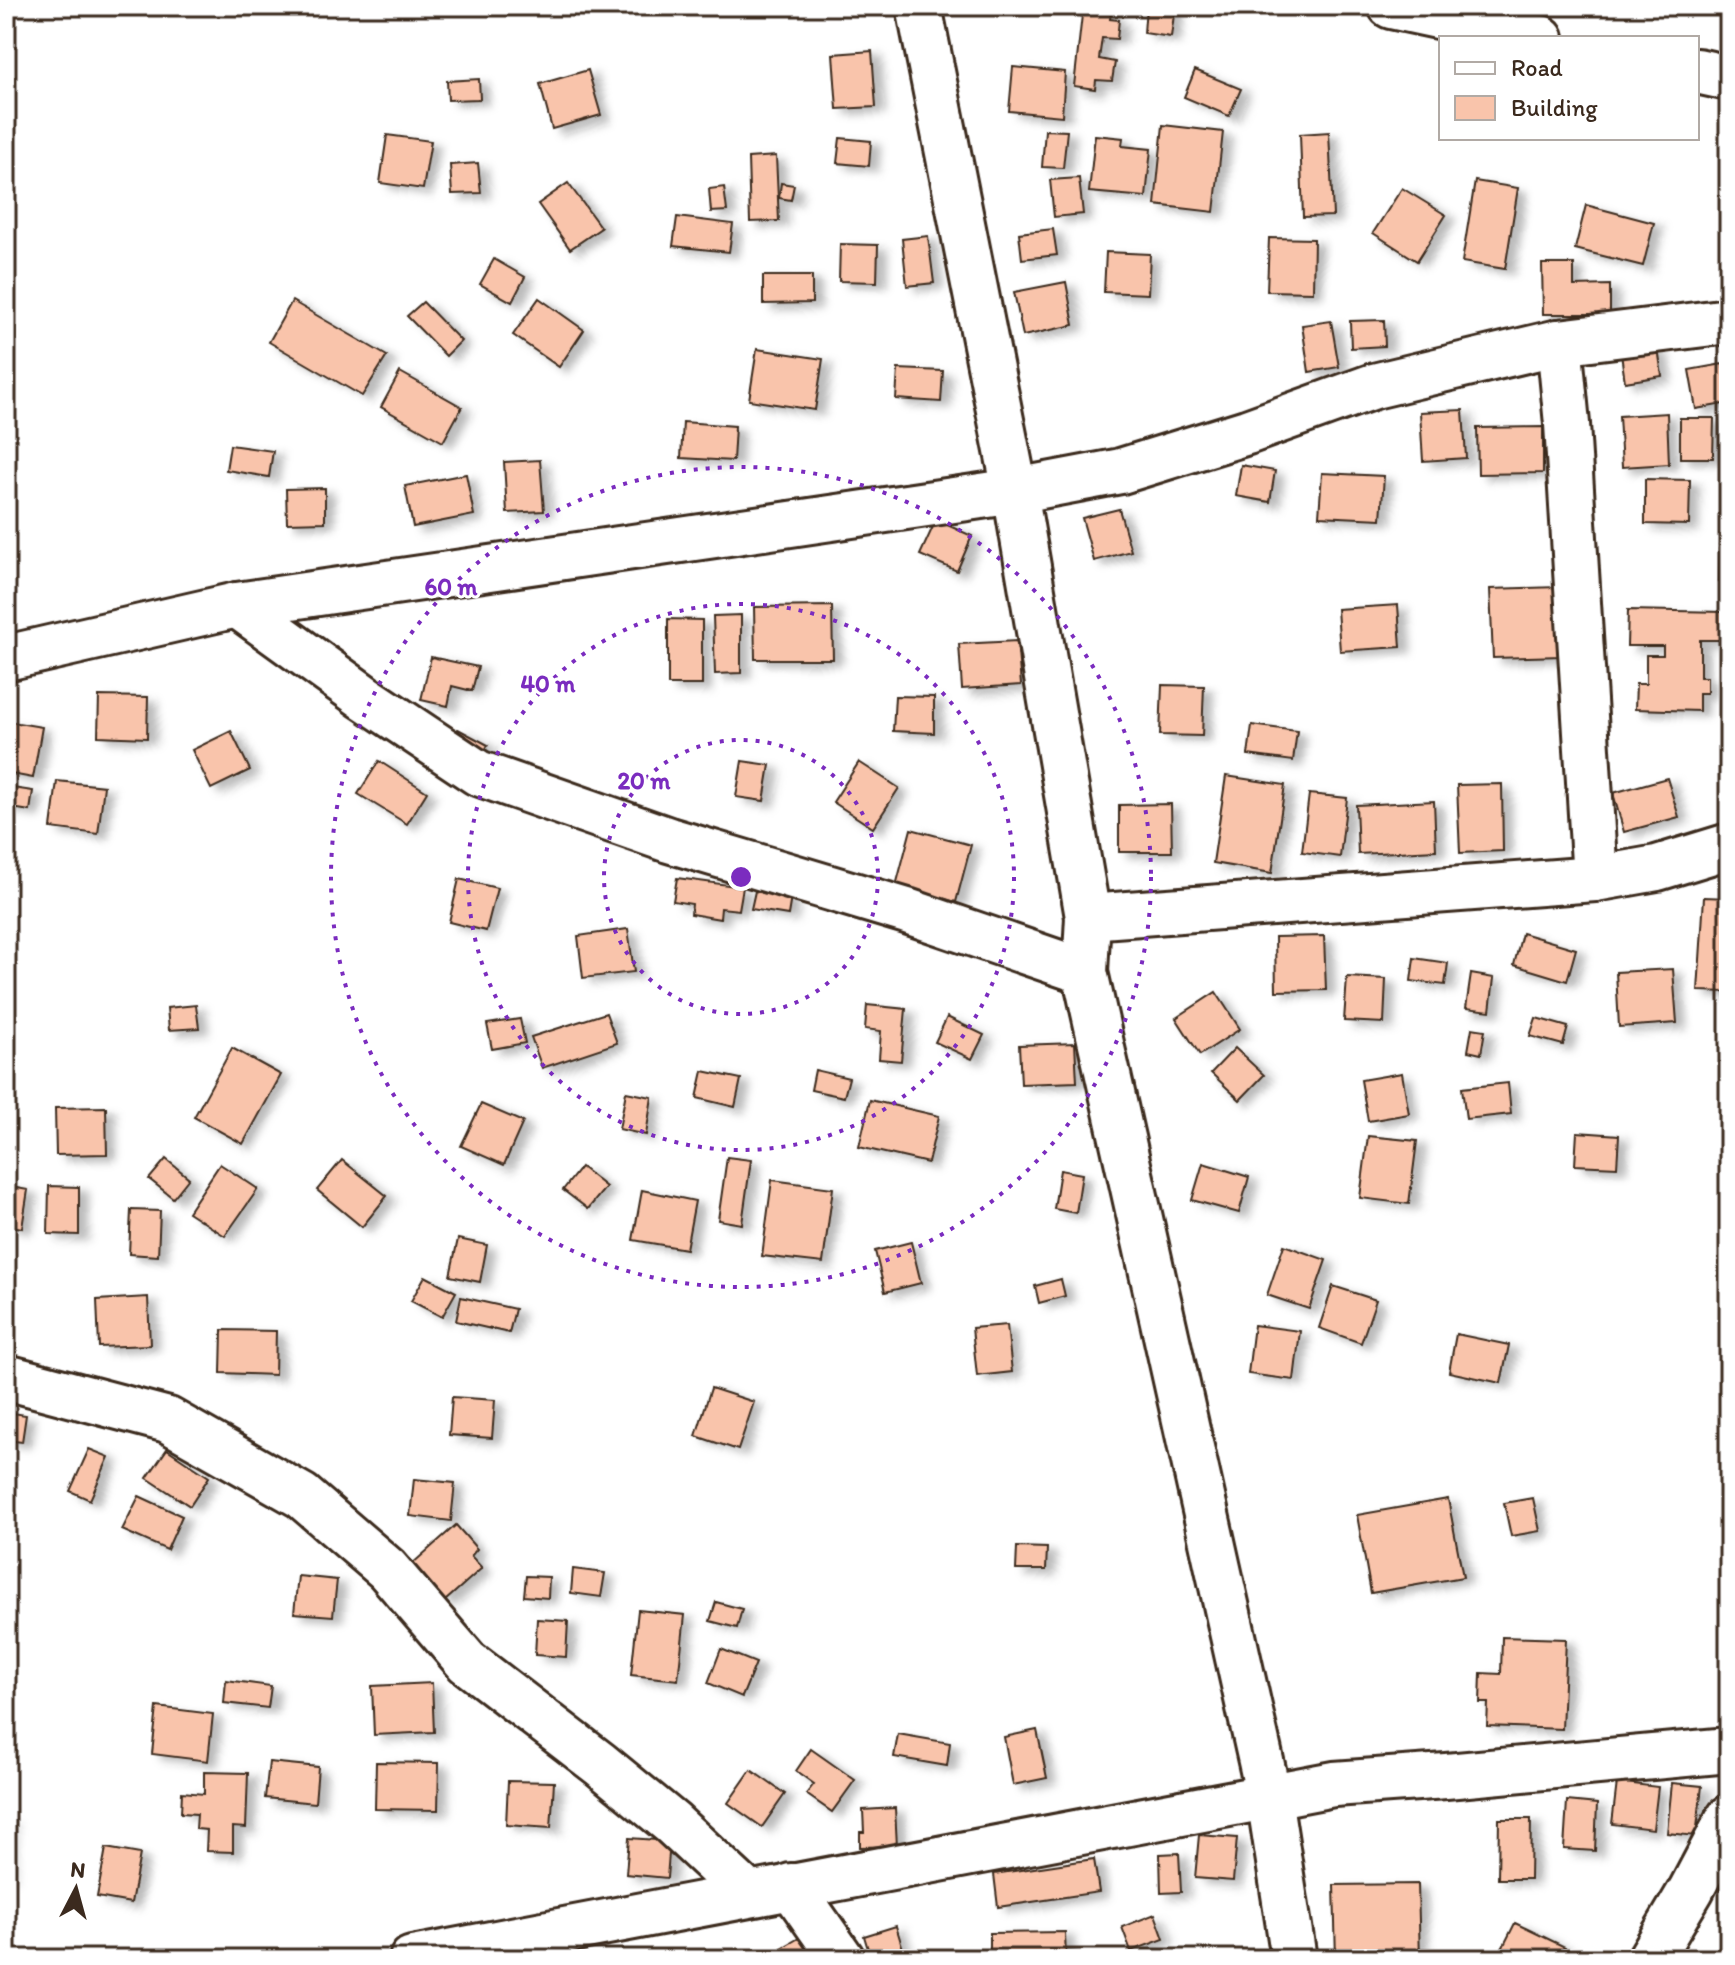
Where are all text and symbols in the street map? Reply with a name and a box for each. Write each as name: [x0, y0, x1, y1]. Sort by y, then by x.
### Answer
legend: [1439, 36, 1699, 140]
text: Road: [1511, 53, 1563, 82]
text: Building: [1511, 93, 1598, 122]
text: 60 m: [424, 572, 478, 601]
text: 40 m: [521, 669, 576, 698]
text: 20 m: [618, 766, 671, 795]
centre of rings: [727, 863, 755, 891]
north arrow: [36, 1849, 116, 1929]
text: N: [69, 1855, 87, 1884]

